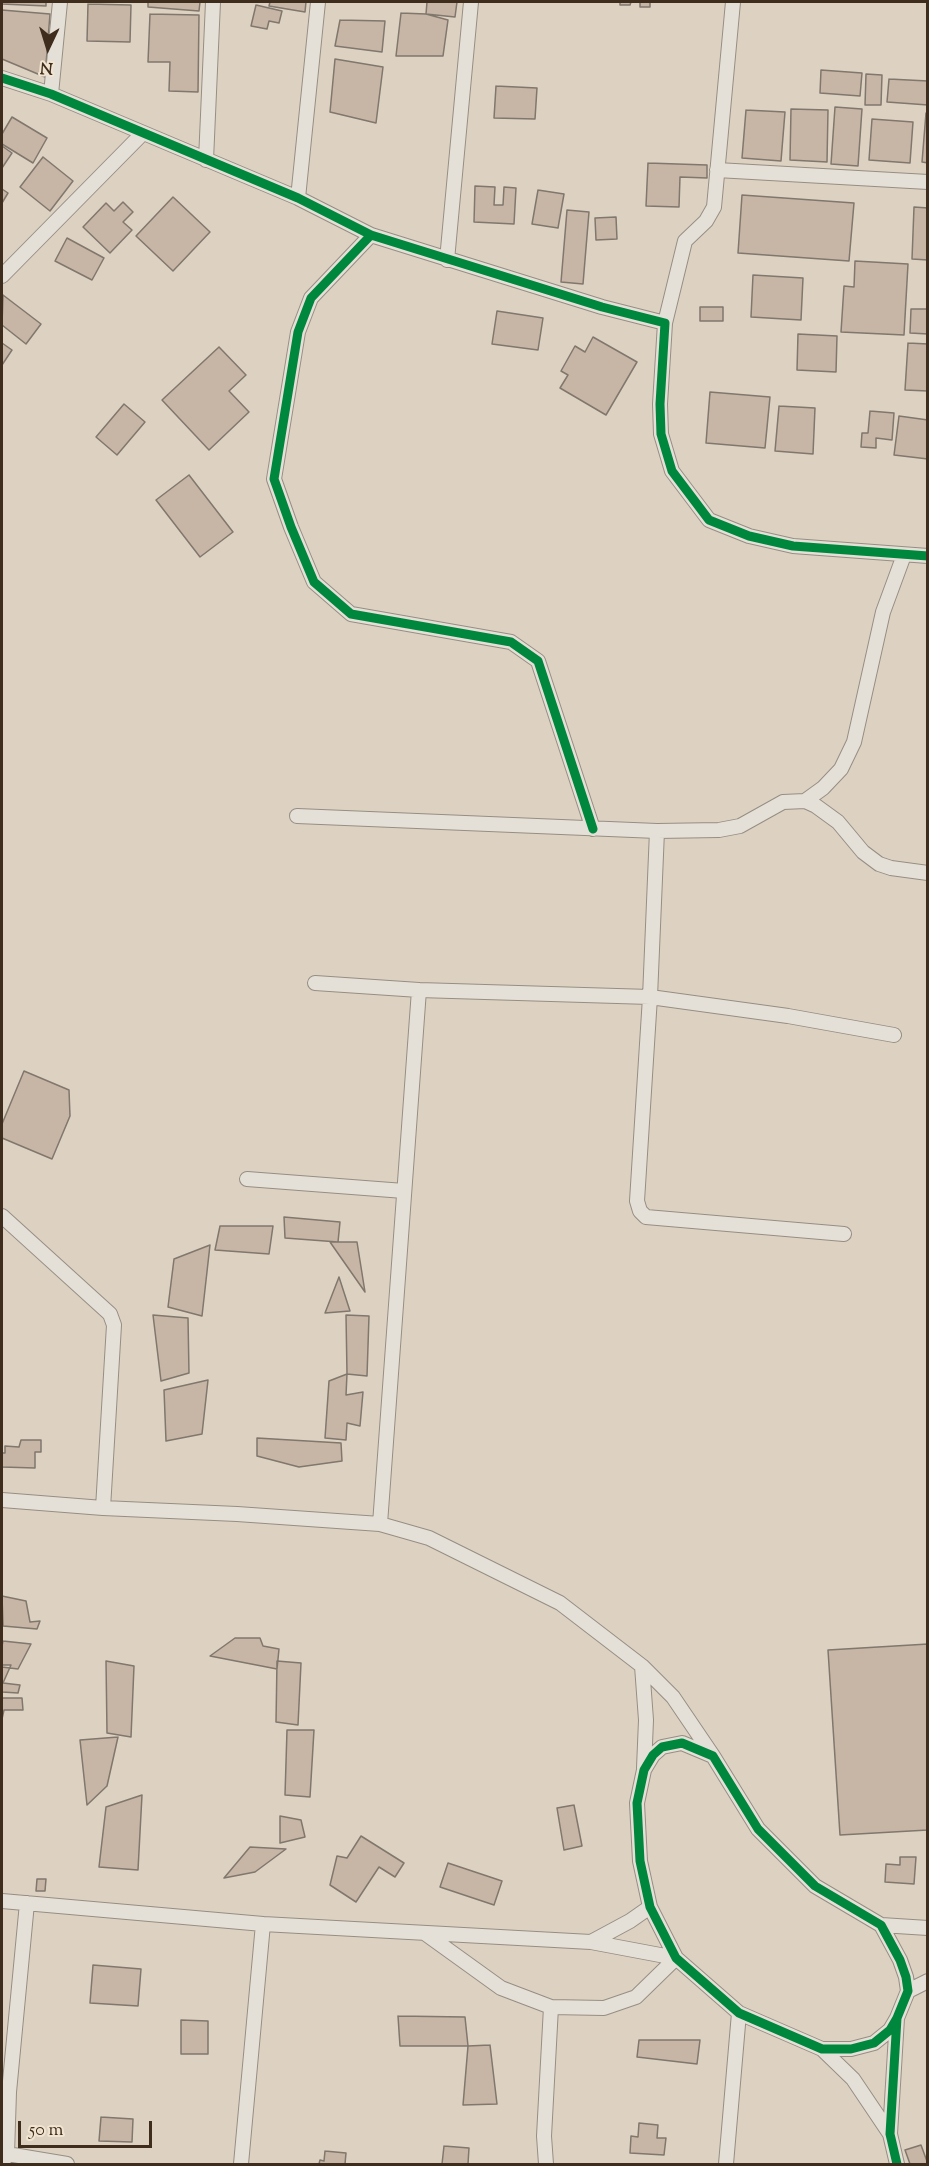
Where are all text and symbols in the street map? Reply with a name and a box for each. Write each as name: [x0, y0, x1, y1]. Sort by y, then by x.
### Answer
north arrow: [18, 18, 78, 78]
text: N: [40, 55, 54, 78]
scale bar: [21, 2109, 154, 2147]
text: 50 m: [29, 2118, 63, 2144]

